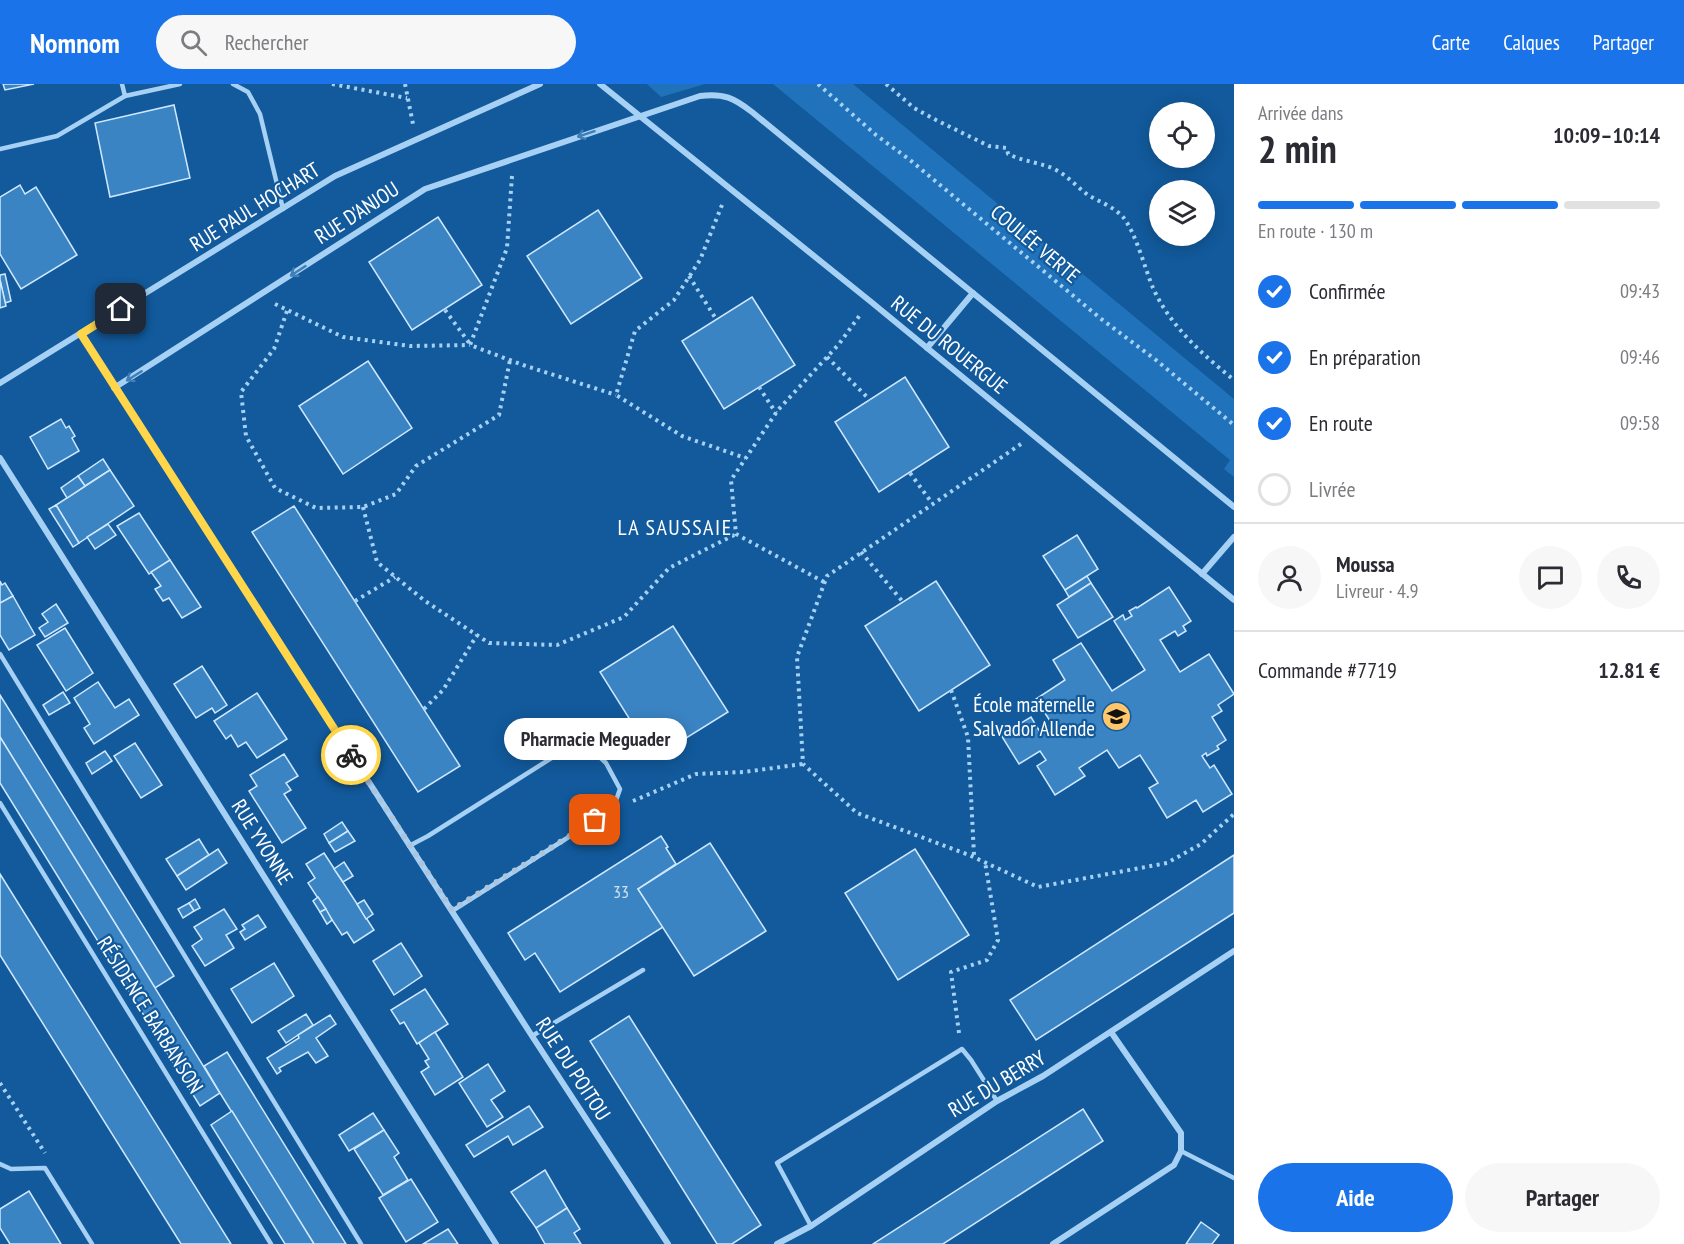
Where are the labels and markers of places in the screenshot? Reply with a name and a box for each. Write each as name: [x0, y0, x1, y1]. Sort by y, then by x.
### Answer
pin: [95, 283, 146, 334]
place label: École maternelle Salvador Allende: [973, 691, 1095, 742]
school or university icon: École maternelle Salvador Allende: [1100, 701, 1132, 733]
callout: Pharmacie Meguader: [504, 718, 686, 760]
pin: [569, 794, 620, 845]

